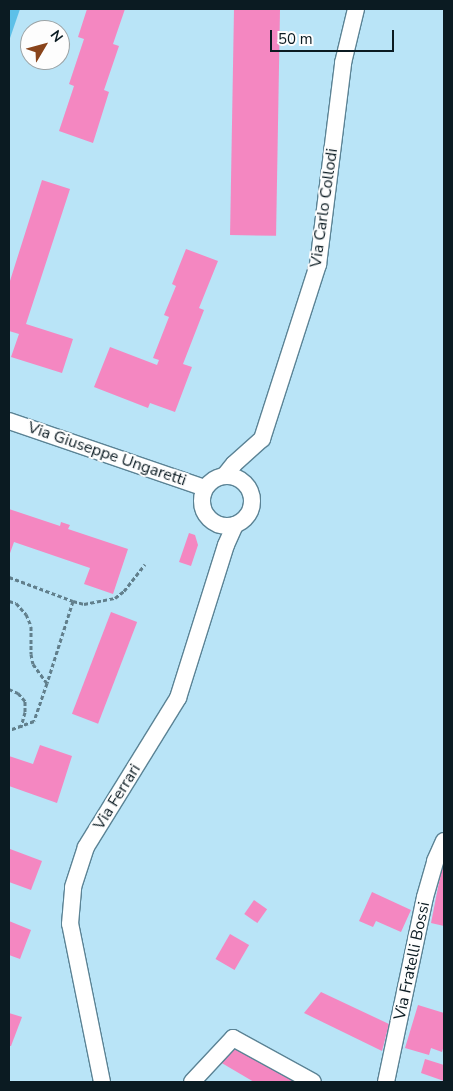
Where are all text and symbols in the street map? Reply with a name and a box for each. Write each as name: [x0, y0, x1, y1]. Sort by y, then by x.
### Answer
north arrow: [20, 20, 70, 70]
scale bar: [273, 20, 397, 52]
text: N: [46, 26, 67, 46]
text: 50 m: [278, 29, 313, 49]
street label: Via Carlo Collodi: [306, 147, 342, 269]
street label: Via Giuseppe Ungaretti: [25, 418, 189, 490]
street label: Via Ferrari: [89, 761, 145, 833]
street label: Via Fratelli Bossi: [390, 900, 434, 1022]

